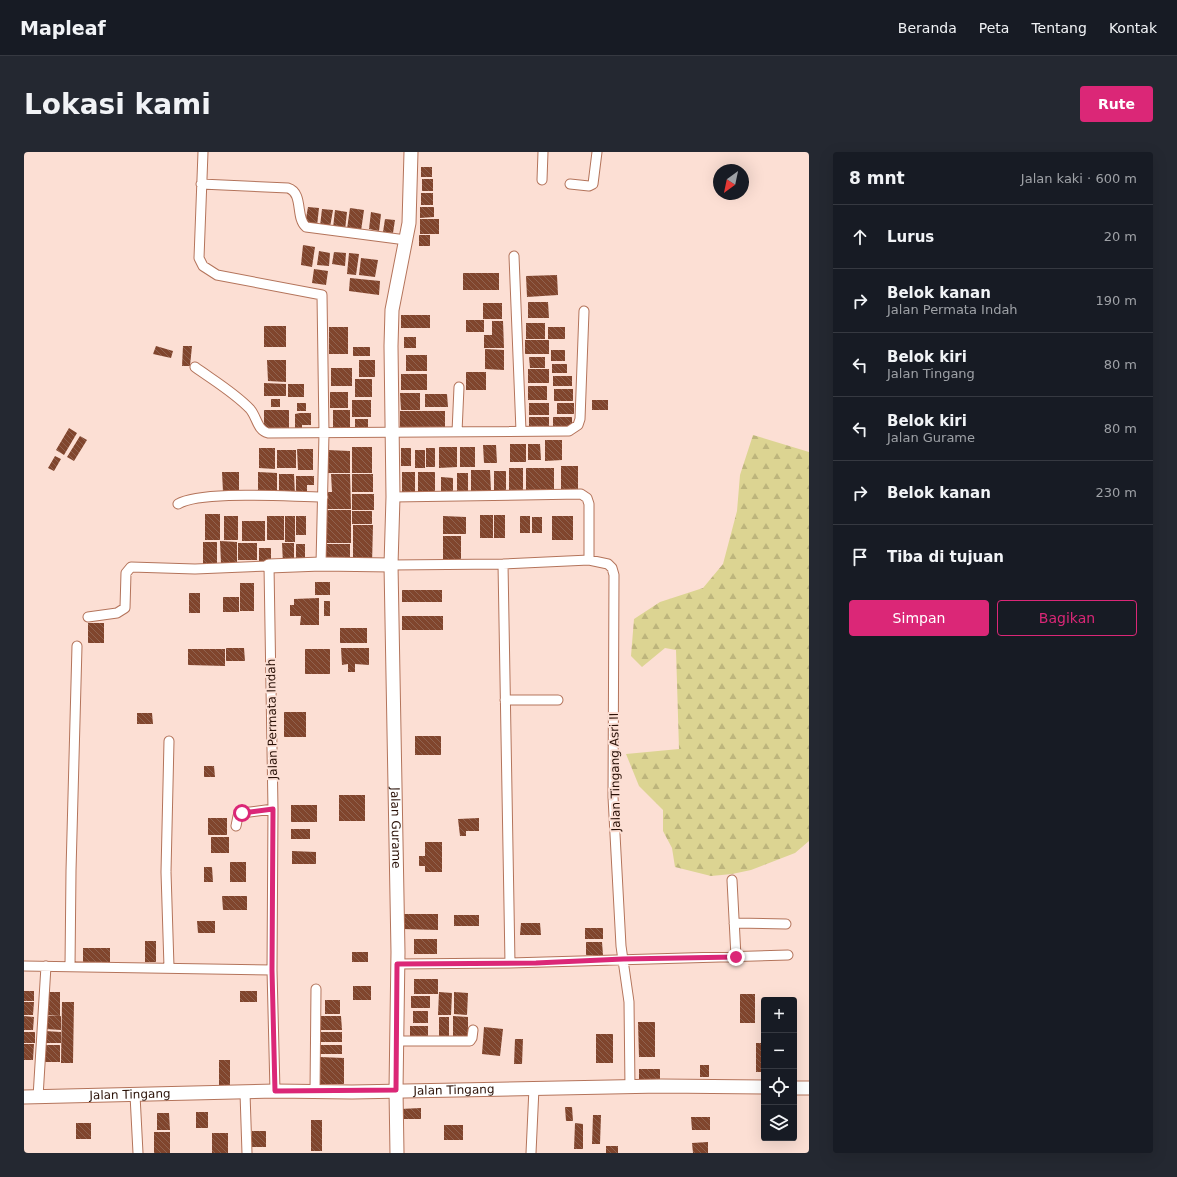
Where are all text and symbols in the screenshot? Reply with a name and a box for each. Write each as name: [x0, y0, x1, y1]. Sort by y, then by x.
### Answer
text: Mapleaf: [20, 17, 106, 39]
text: Beranda: [898, 20, 957, 36]
text: Peta: [979, 20, 1009, 36]
text: Tentang: [1031, 20, 1087, 36]
text: Kontak: [1109, 20, 1157, 36]
button: Rute: [1080, 86, 1153, 122]
text: Lokasi kami: [24, 88, 211, 121]
north arrow: [713, 164, 749, 200]
text: 8 mnt: [849, 168, 905, 188]
text: Jalan kaki · 600 m: [1021, 171, 1137, 186]
icon: ahead: [849, 226, 871, 248]
text: Lurus: [887, 228, 934, 246]
text: 20 m: [1104, 229, 1137, 244]
text: Belok kanan: [887, 284, 991, 302]
icon: right: [849, 290, 871, 312]
text: 190 m: [1095, 293, 1137, 308]
text: Jalan Permata Indah: [887, 302, 1018, 317]
text: Belok kiri: [887, 348, 967, 366]
icon: left: [849, 354, 871, 376]
text: 80 m: [1104, 357, 1137, 372]
text: Jalan Tingang: [887, 366, 975, 381]
text: Belok kiri: [887, 412, 967, 430]
icon: left: [849, 418, 871, 440]
text: 80 m: [1104, 421, 1137, 436]
text: Jalan Gurame: [887, 430, 975, 445]
icon: right: [849, 482, 871, 504]
text: Belok kanan: [887, 484, 991, 502]
text: 230 m: [1095, 485, 1137, 500]
icon: arrive: [849, 546, 871, 568]
text: Tiba di tujuan: [887, 548, 1004, 566]
button: Simpan: [849, 600, 989, 636]
button: Bagikan: [997, 600, 1137, 636]
street label: Jalan Permata Indah: [264, 659, 280, 780]
street label: Jalan Tingang Asri II: [607, 713, 623, 832]
street label: Jalan Gurame: [388, 786, 403, 869]
route start: [233, 804, 251, 822]
route end: [727, 948, 745, 966]
map controls: [761, 997, 797, 1141]
button: +: [761, 997, 797, 1033]
button: −: [761, 1033, 797, 1069]
button: locate: [761, 1069, 797, 1105]
street label: Jalan Tingang: [412, 1082, 495, 1098]
street label: Jalan Tingang: [88, 1086, 171, 1102]
button: layers: [761, 1105, 797, 1141]

